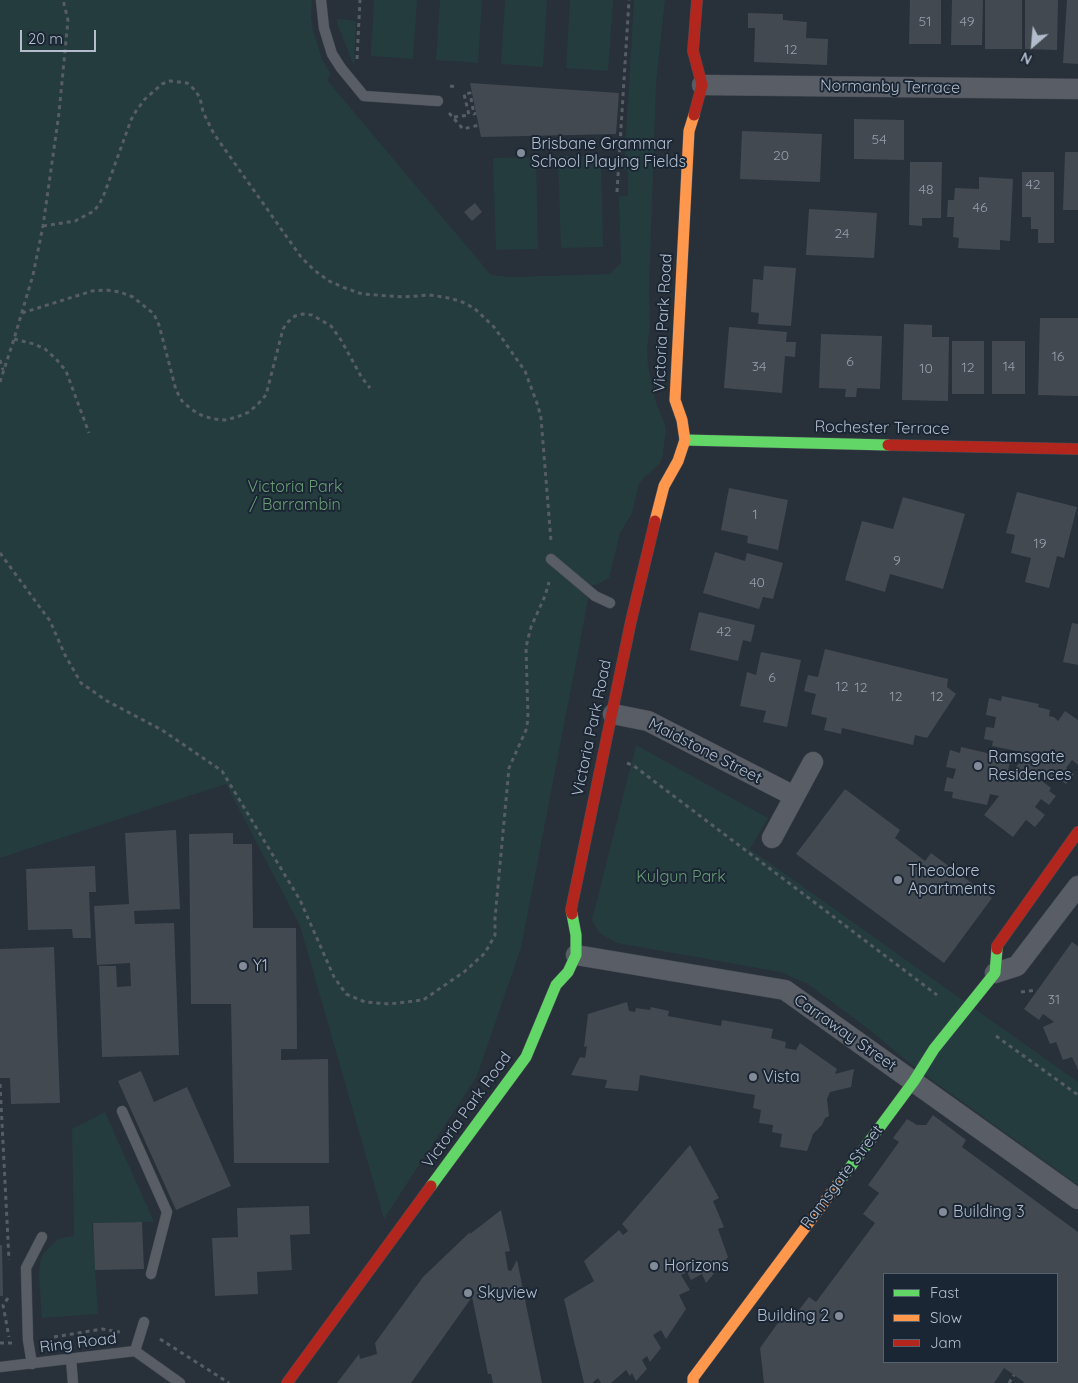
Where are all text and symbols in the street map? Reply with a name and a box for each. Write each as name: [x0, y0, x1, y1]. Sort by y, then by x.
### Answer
house number: 51: [919, 14, 931, 30]
house number: 49: [960, 14, 974, 30]
scale bar: [22, 20, 99, 52]
north arrow: [1008, 20, 1058, 70]
text: 20 m: [28, 29, 63, 48]
house number: 12: [785, 42, 797, 58]
text: N: [1018, 48, 1035, 69]
street label: Normanby Terrace: [820, 76, 960, 98]
house number: 54: [871, 132, 887, 148]
place label: Brisbane Grammar School Playing Fields: [531, 134, 686, 172]
marker: Brisbane Grammar School Playing Fields: [515, 147, 527, 159]
house number: 20: [773, 148, 789, 164]
house number: 42: [1025, 177, 1041, 193]
house number: 48: [919, 182, 933, 198]
house number: 46: [973, 200, 987, 216]
house number: 24: [835, 226, 849, 242]
street label: Victoria Park Road: [650, 253, 676, 393]
house number: 16: [1052, 349, 1064, 365]
house number: 6: [846, 354, 854, 370]
house number: 34: [752, 359, 766, 375]
house number: 14: [1003, 359, 1015, 375]
house number: 12: [962, 360, 974, 376]
house number: 10: [919, 361, 933, 377]
street label: Rochester Terrace: [814, 417, 950, 439]
park label: Victoria Park / Barrambin: [248, 477, 342, 515]
house number: 1: [752, 507, 758, 523]
house number: 19: [1034, 536, 1046, 552]
house number: 9: [893, 553, 901, 569]
house number: 40: [749, 575, 765, 591]
house number: 42: [716, 624, 732, 640]
street label: Victoria Park Road: [568, 658, 616, 798]
house number: 6: [768, 670, 776, 686]
house number: 12: [836, 679, 848, 695]
house number: 12: [855, 680, 867, 696]
house number: 12: [890, 689, 902, 705]
house number: 12: [931, 689, 943, 705]
street label: Maidstone Street: [645, 714, 765, 788]
place label: Ramsgate Residences: [988, 747, 1071, 785]
marker: Ramsgate Residences: [972, 760, 984, 772]
place label: Theodore Apartments: [908, 861, 995, 899]
park label: Kulgun Park: [636, 867, 726, 887]
marker: Theodore Apartments: [892, 874, 904, 886]
place label: Y1: [253, 956, 268, 976]
marker: Y1: [237, 960, 249, 972]
street label: Carraway Street: [790, 990, 900, 1076]
house number: 31: [1048, 992, 1060, 1008]
street label: Victoria Park Road: [418, 1048, 516, 1172]
place label: Vista: [763, 1067, 800, 1087]
marker: Vista: [747, 1071, 759, 1083]
street label: Ramsgate Street: [797, 1121, 887, 1233]
place label: Building 3: [953, 1202, 1025, 1222]
marker: Building 3: [937, 1206, 949, 1218]
place label: Horizons: [664, 1256, 729, 1276]
marker: Horizons: [648, 1260, 660, 1272]
legend: [883, 1273, 1058, 1363]
place label: Skyview: [478, 1283, 538, 1303]
text: Fast: [930, 1283, 959, 1302]
marker: Skyview: [462, 1287, 474, 1299]
place label: Building 2: [757, 1306, 829, 1326]
text: Slow: [930, 1308, 962, 1327]
marker: Building 2: [833, 1310, 845, 1322]
street label: Ring Road: [38, 1329, 118, 1357]
text: Jam: [930, 1333, 961, 1352]

